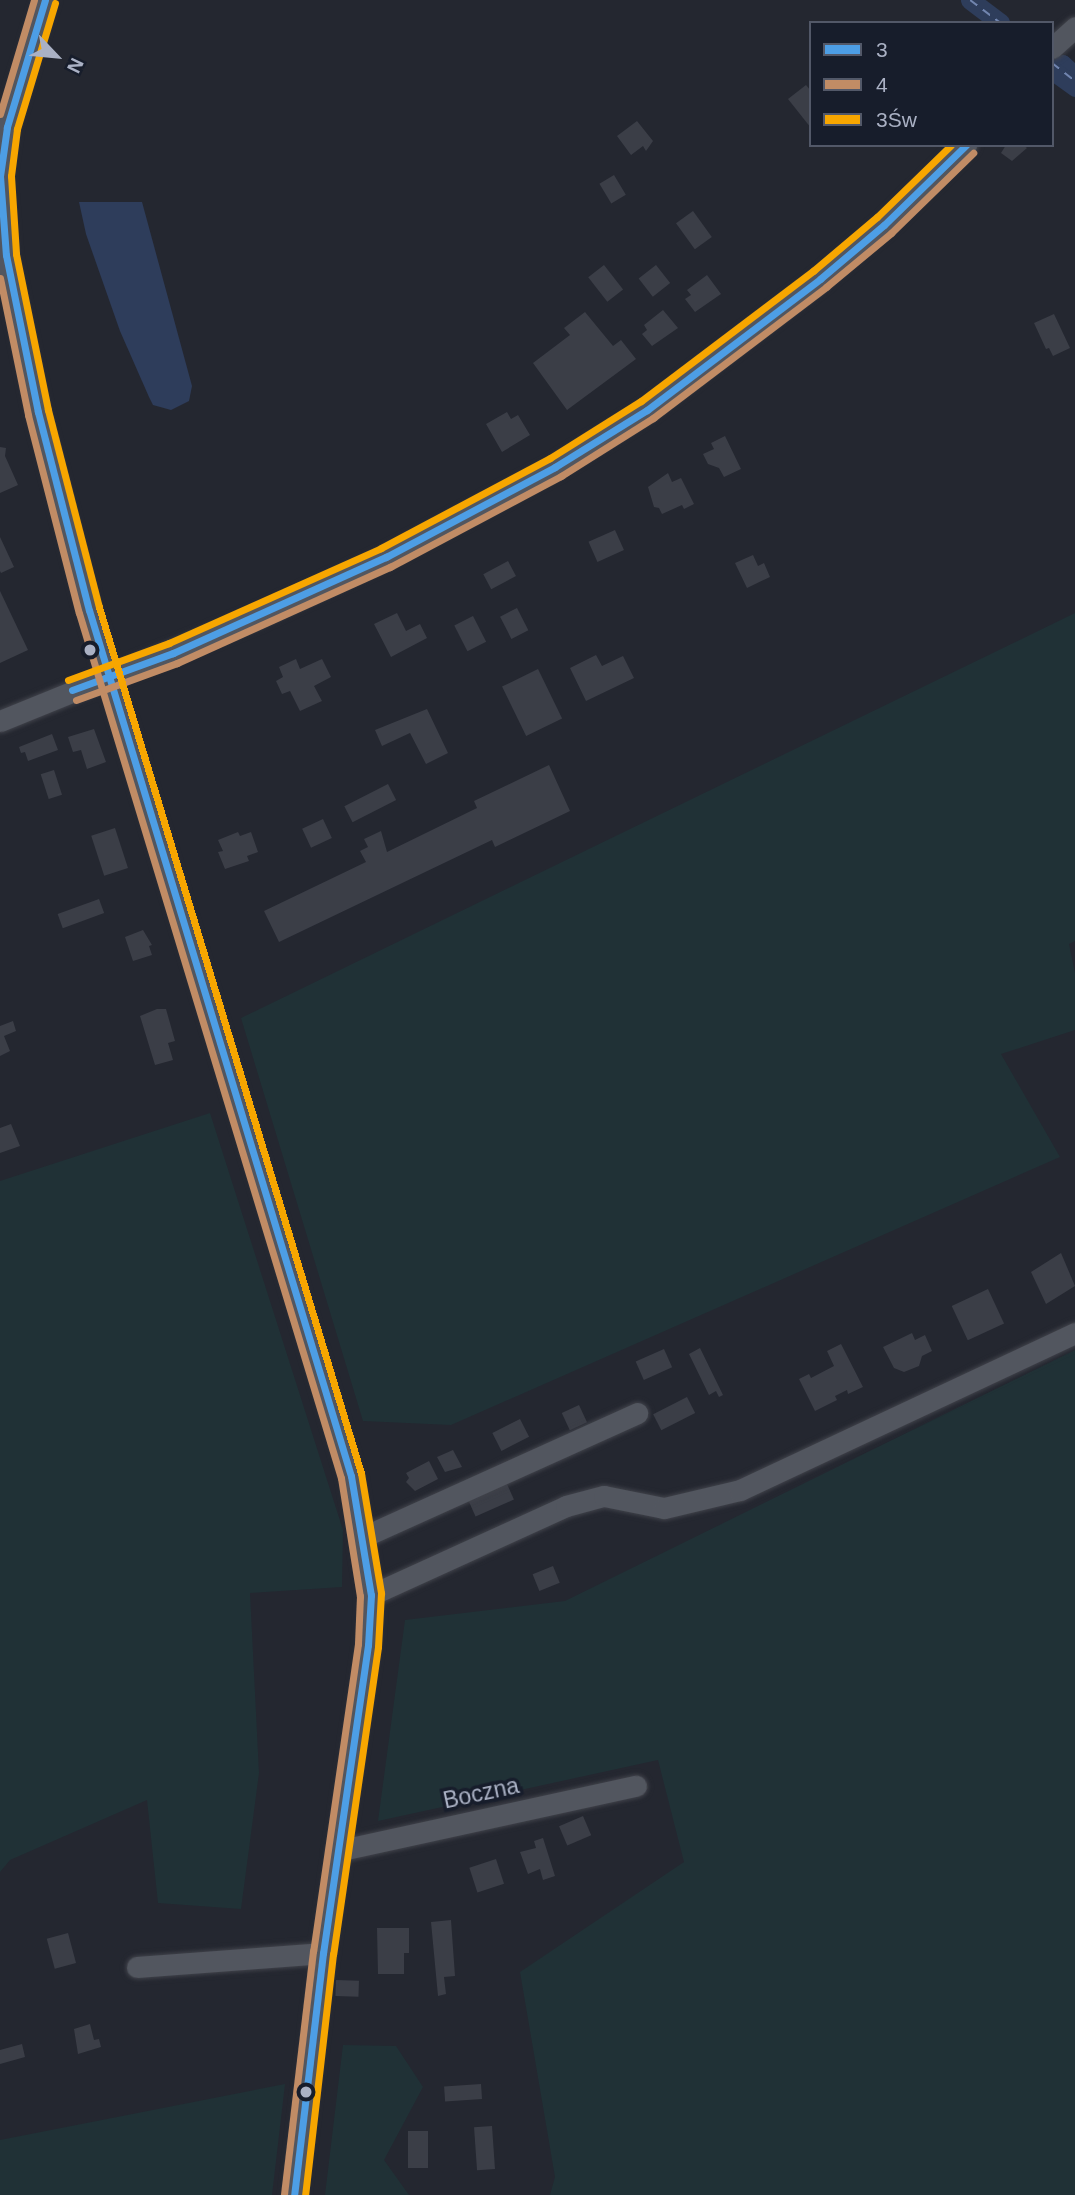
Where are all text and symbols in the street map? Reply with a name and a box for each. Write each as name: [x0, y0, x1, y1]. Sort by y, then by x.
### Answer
north arrow: [21, 21, 91, 91]
legend: [809, 21, 1054, 147]
text: 3: [876, 38, 888, 61]
text: N: [63, 55, 88, 76]
text: 4: [876, 73, 888, 96]
text: 3Św: [876, 108, 917, 131]
unlabelled marker: [83, 643, 97, 657]
street label: Boczna: [441, 1772, 521, 1814]
unlabelled marker: [299, 2085, 313, 2099]

